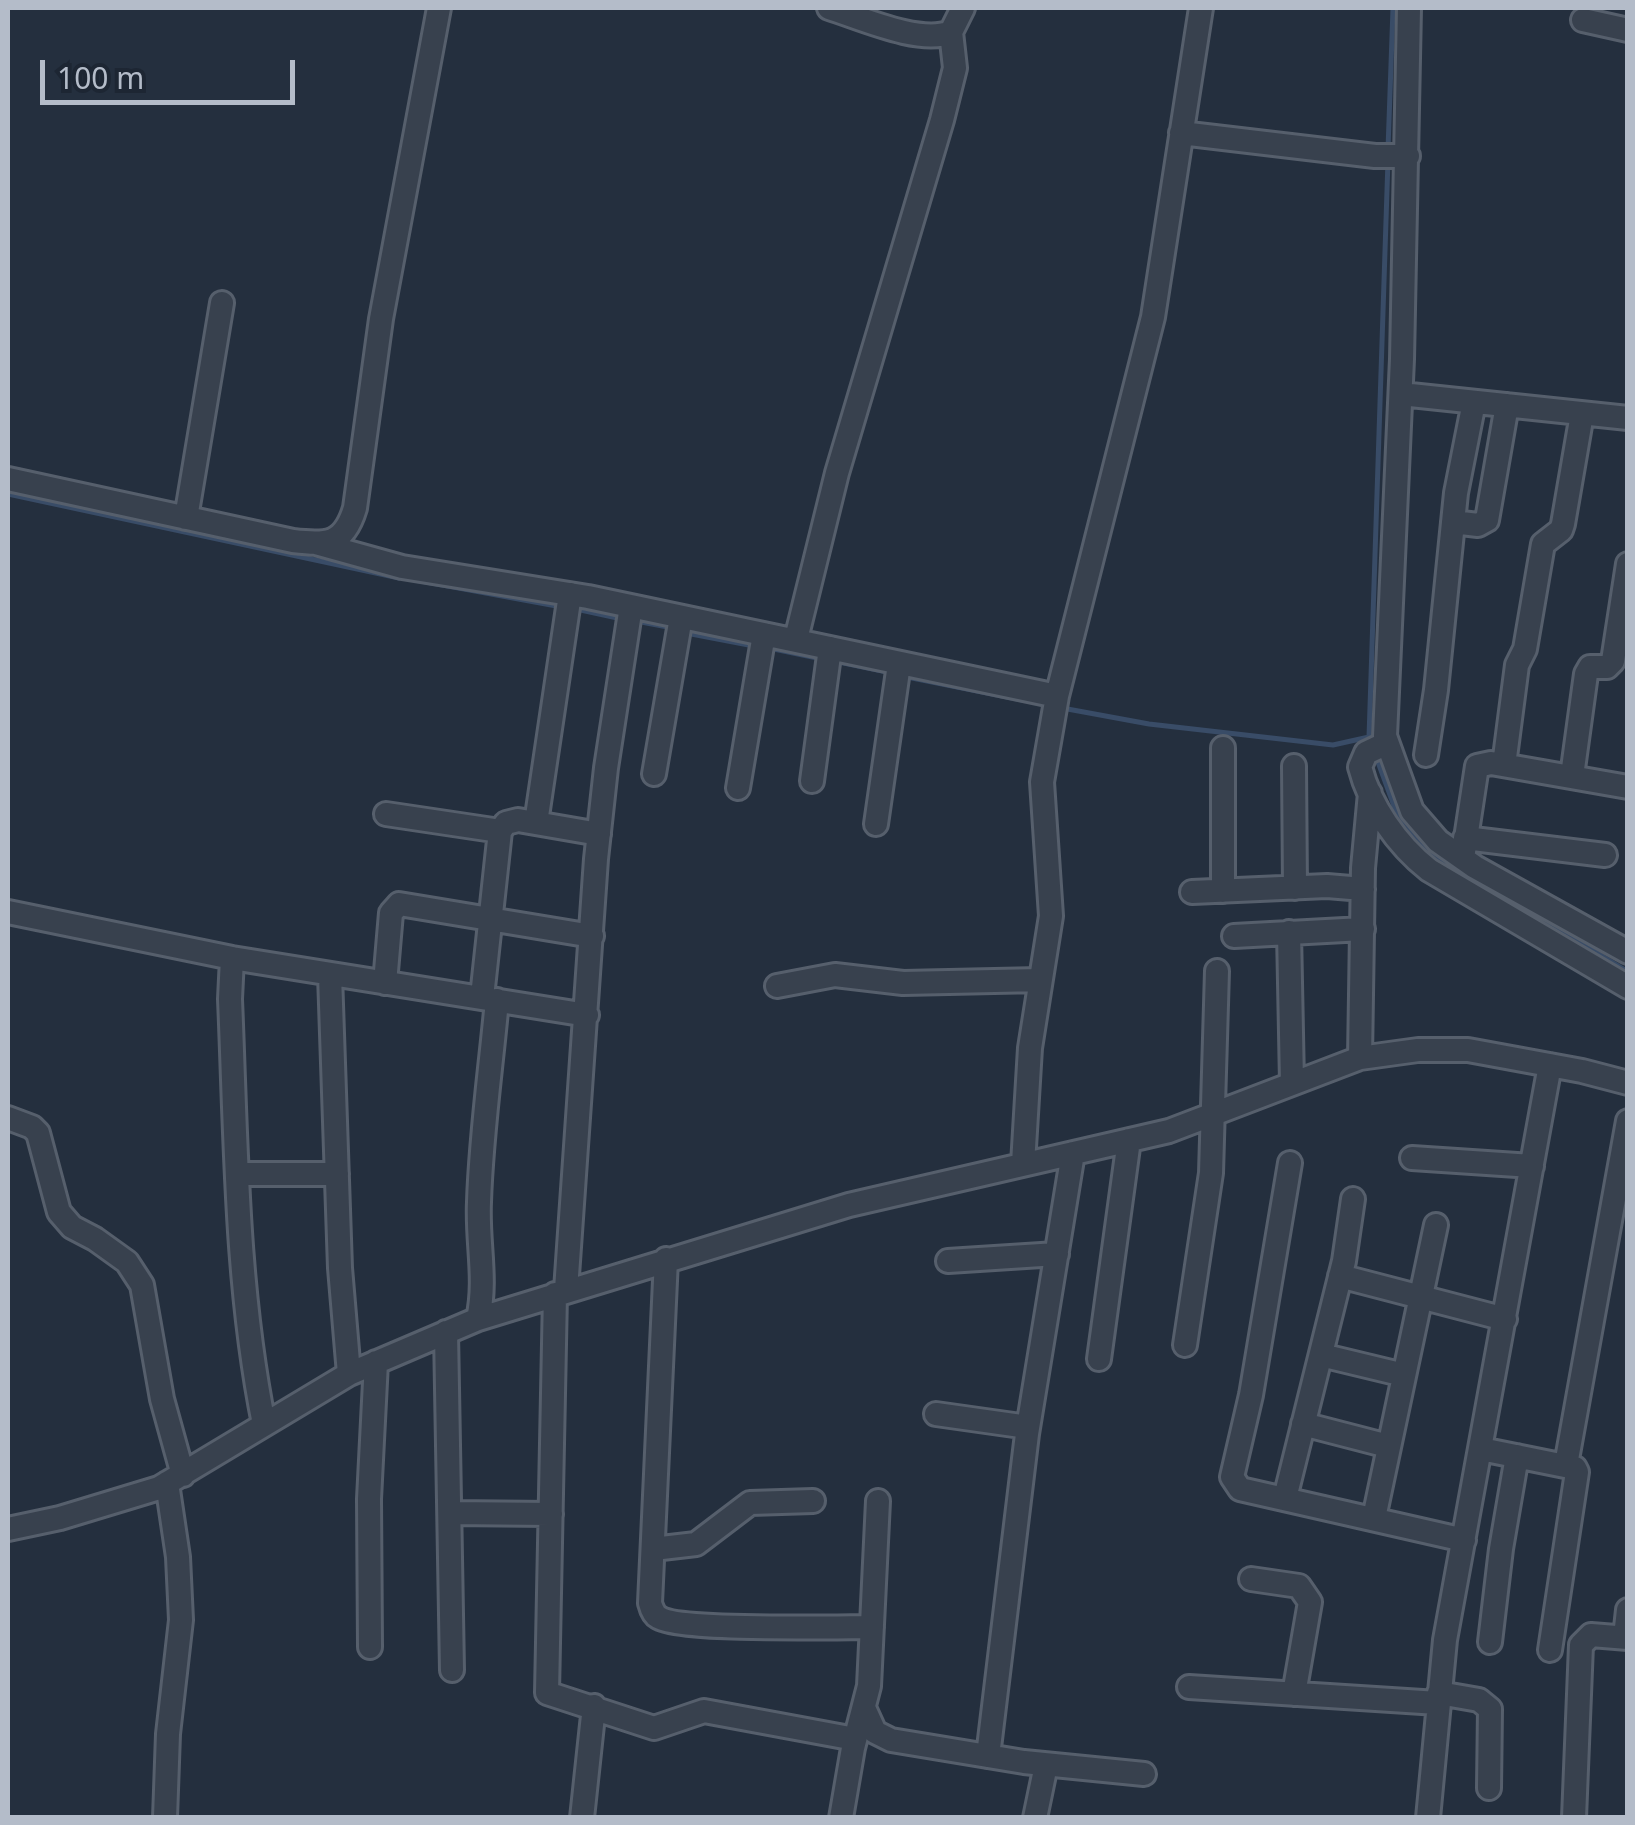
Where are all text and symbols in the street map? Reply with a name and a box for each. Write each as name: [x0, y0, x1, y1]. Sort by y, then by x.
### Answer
scale bar: [45, 40, 300, 102]
text: 100 m: [57, 57, 144, 98]

